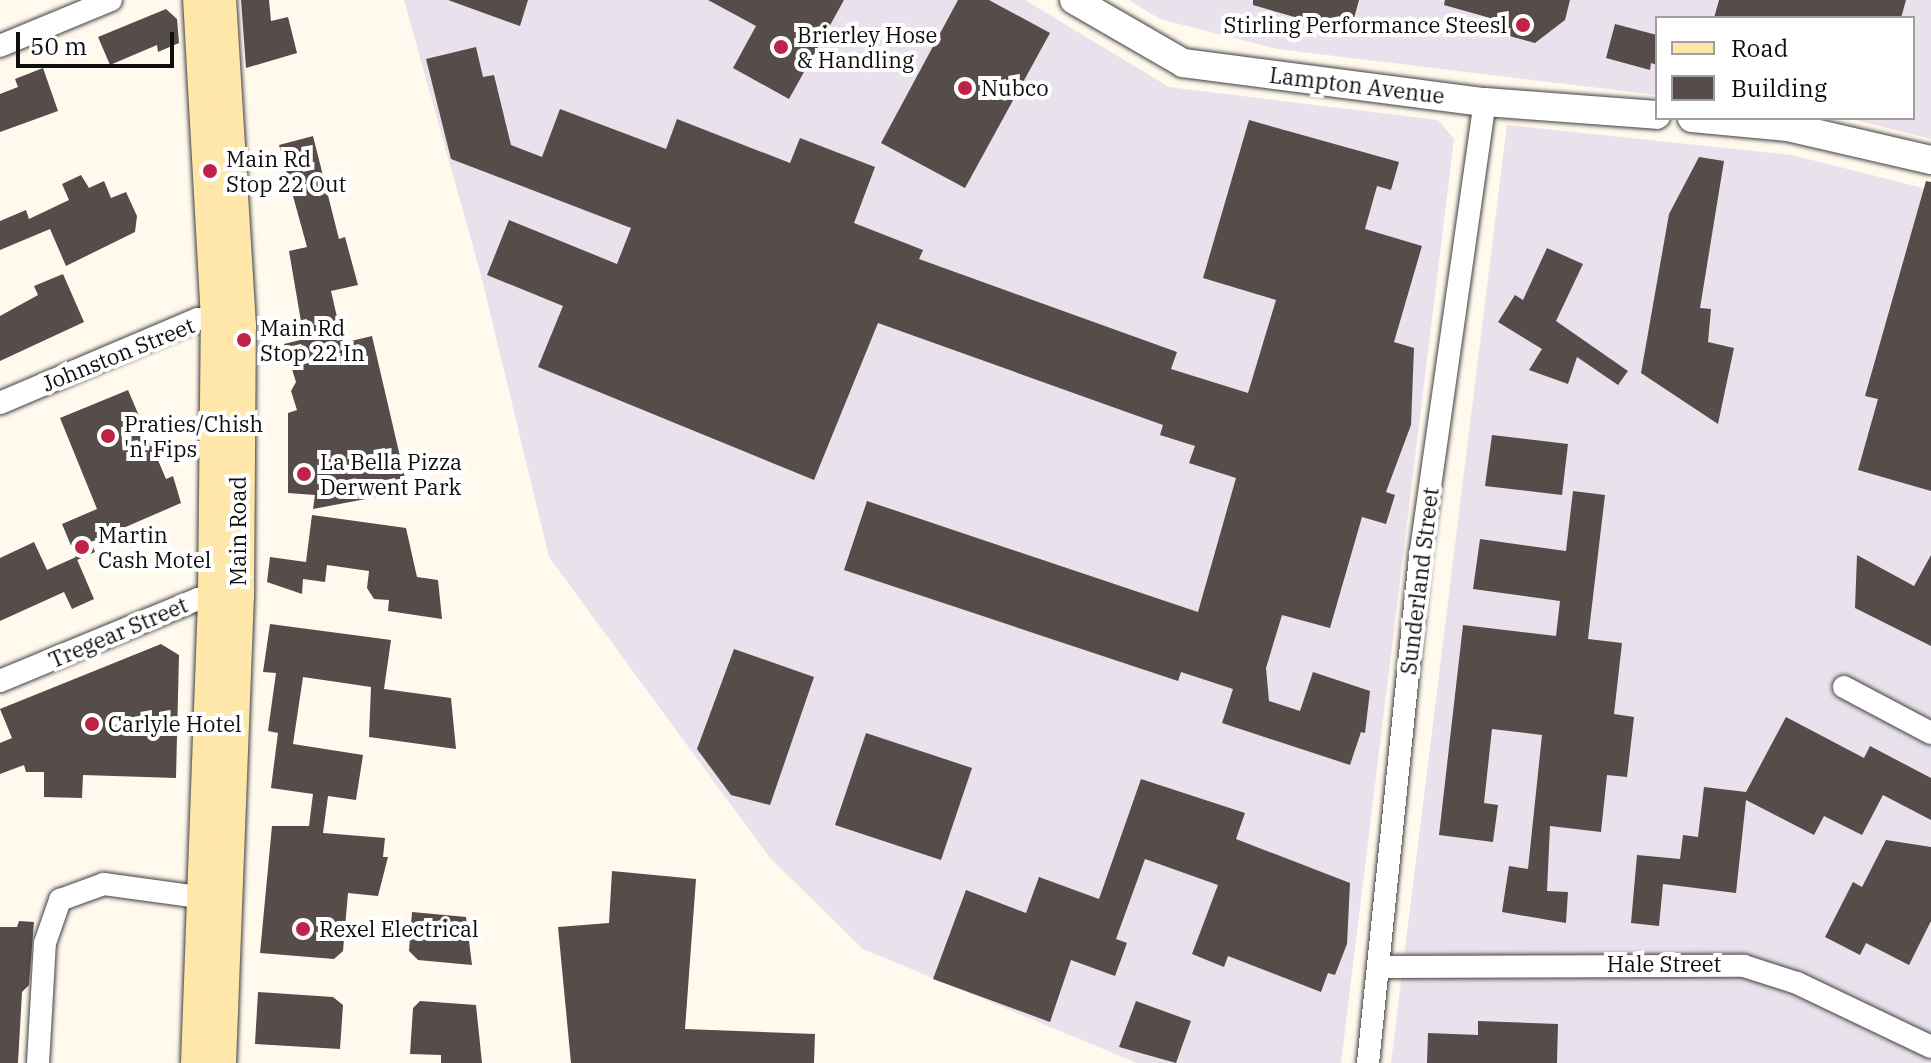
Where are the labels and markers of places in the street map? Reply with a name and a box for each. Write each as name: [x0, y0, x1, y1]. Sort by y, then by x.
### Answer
place label: Stirling Performance Steesl: [1224, 12, 1507, 38]
marker: Stirling Performance Steesl: [1514, 16, 1532, 34]
place label: Brierley Hose & Handling: [797, 21, 937, 72]
marker: Brierley Hose & Handling: [772, 38, 790, 56]
place label: Nubco: [981, 75, 1049, 101]
marker: Nubco: [956, 79, 974, 97]
place label: Main Rd Stop 22 Out: [226, 145, 346, 196]
marker: Main Rd Stop 22 Out: [201, 162, 219, 180]
place label: Main Rd Stop 22 In: [260, 314, 365, 366]
marker: Main Rd Stop 22 In: [235, 331, 253, 349]
place label: Praties/Chish 'n' Fips: [124, 410, 263, 462]
marker: Praties/Chish 'n' Fips: [99, 427, 117, 445]
place label: La Bella Pizza Derwent Park: [320, 448, 462, 500]
marker: La Bella Pizza Derwent Park: [295, 465, 313, 483]
place label: Martin Cash Motel: [98, 521, 211, 572]
marker: Martin Cash Motel: [73, 538, 91, 556]
place label: Carlyle Hotel: [108, 711, 242, 737]
marker: Carlyle Hotel: [83, 715, 101, 733]
place label: Rexel Electrical: [319, 916, 479, 942]
marker: Rexel Electrical: [294, 920, 312, 938]

